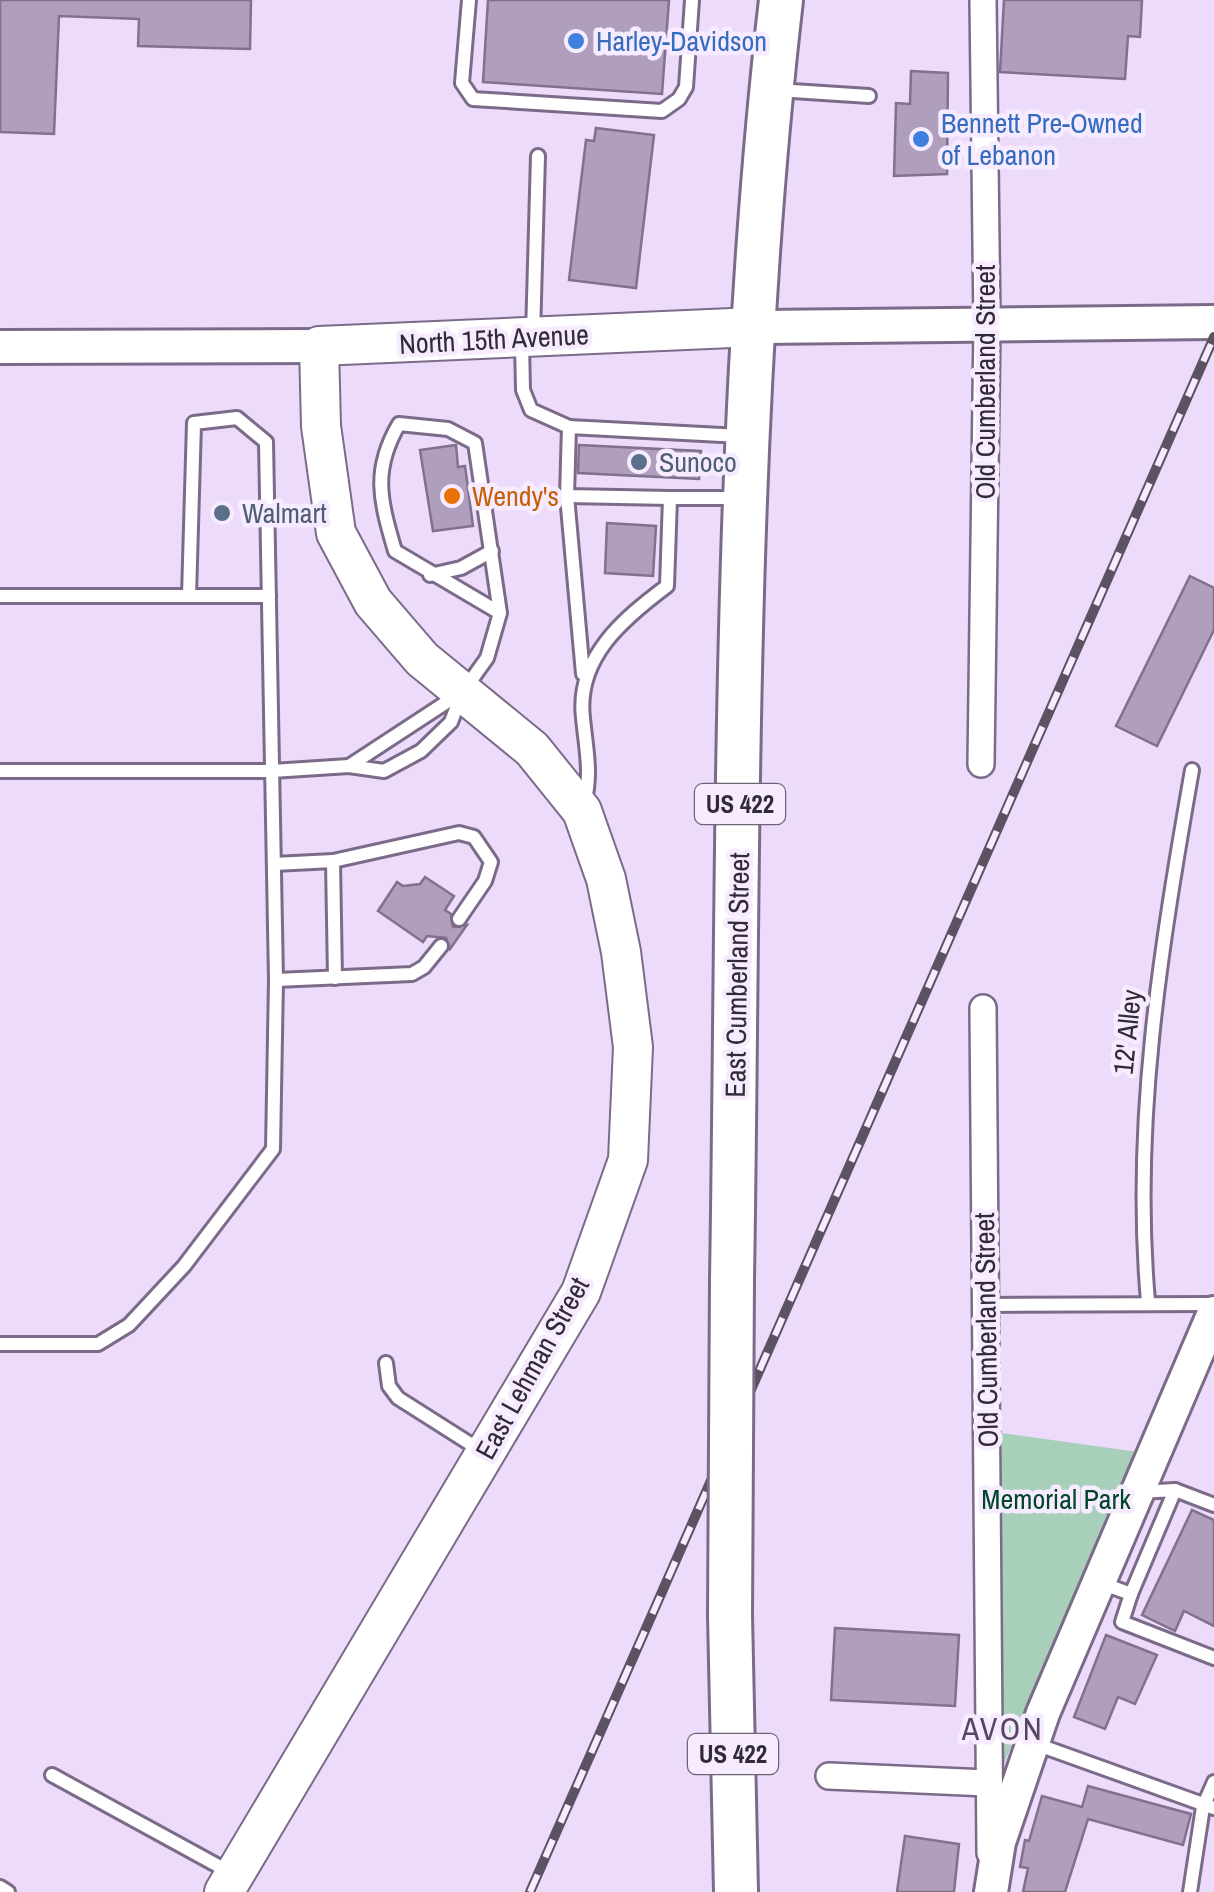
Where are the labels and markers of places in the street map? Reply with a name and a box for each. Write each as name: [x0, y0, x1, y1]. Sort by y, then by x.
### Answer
place label: Harley-Davidson: [596, 22, 767, 60]
marker: Harley-Davidson: [565, 30, 587, 52]
place label: Bennett Pre-Owned of Lebanon: [941, 104, 1143, 174]
marker: Bennett Pre-Owned of Lebanon: [910, 128, 932, 150]
place label: Sunoco: [659, 443, 737, 481]
marker: Sunoco: [628, 451, 650, 473]
place label: Wendy's: [472, 477, 559, 515]
marker: Wendy's: [441, 485, 463, 507]
place label: Walmart: [242, 494, 327, 532]
marker: Walmart: [211, 502, 233, 524]

